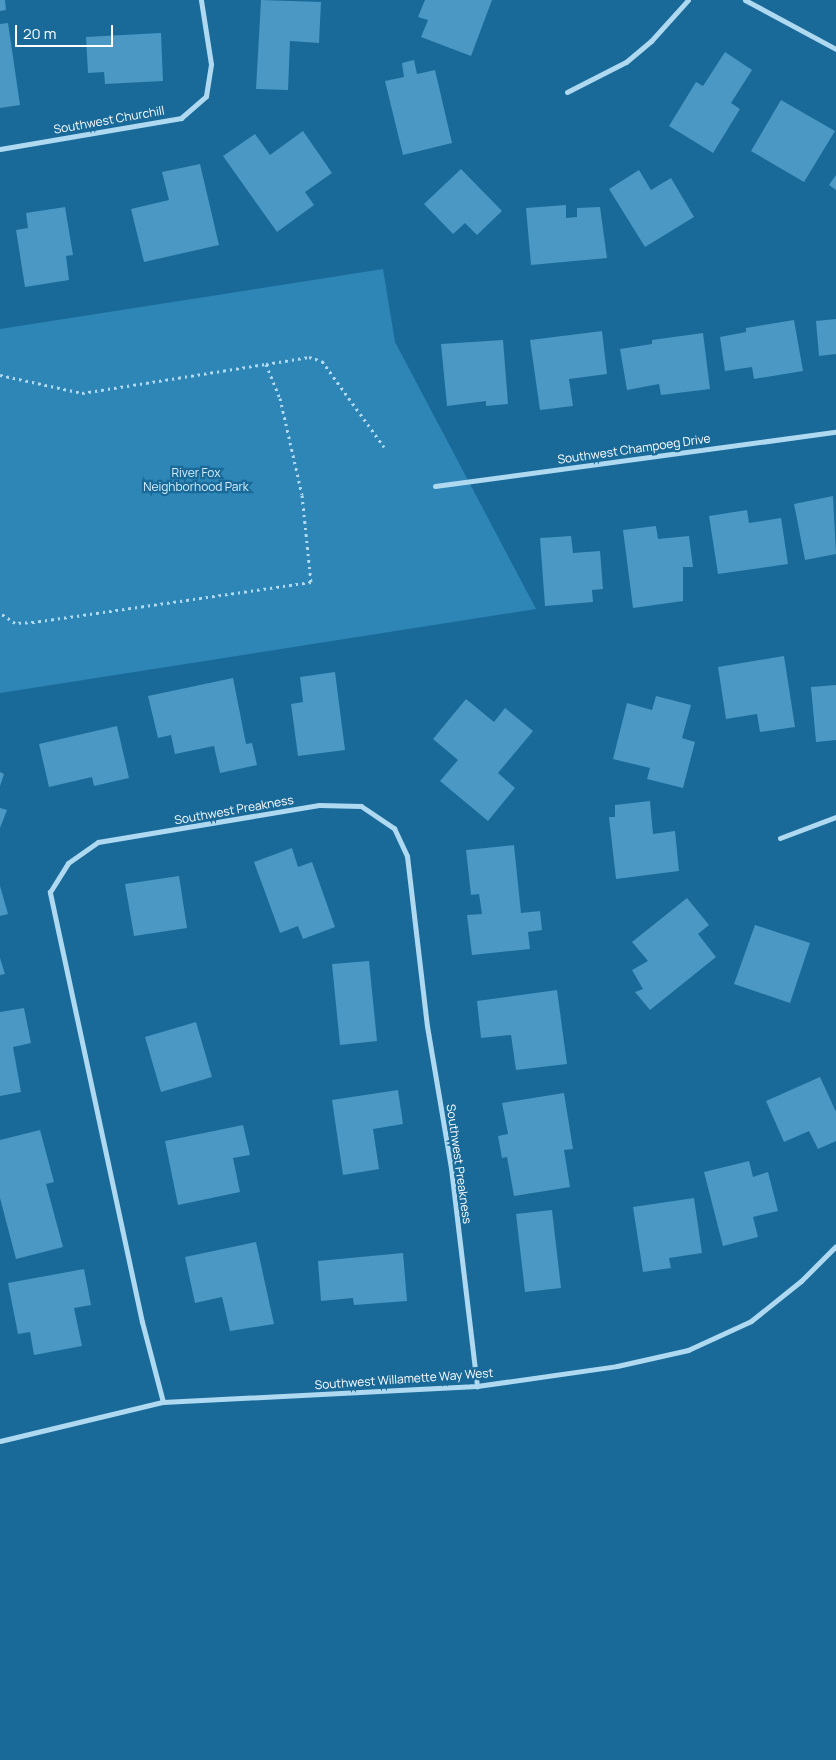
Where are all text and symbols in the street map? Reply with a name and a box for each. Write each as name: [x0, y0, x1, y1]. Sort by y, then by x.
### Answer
scale bar: [18, 15, 115, 47]
text: 20 m: [23, 23, 56, 44]
street label: Southwest Churchill: [52, 103, 166, 137]
street label: Southwest Champoeg Drive: [557, 431, 711, 467]
park label: River Fox Neighborhood Park: [143, 466, 249, 494]
street label: Southwest Preakness: [173, 792, 295, 828]
street label: Southwest Preakness: [443, 1103, 475, 1225]
street label: Southwest Willamette Way West: [314, 1366, 494, 1392]

